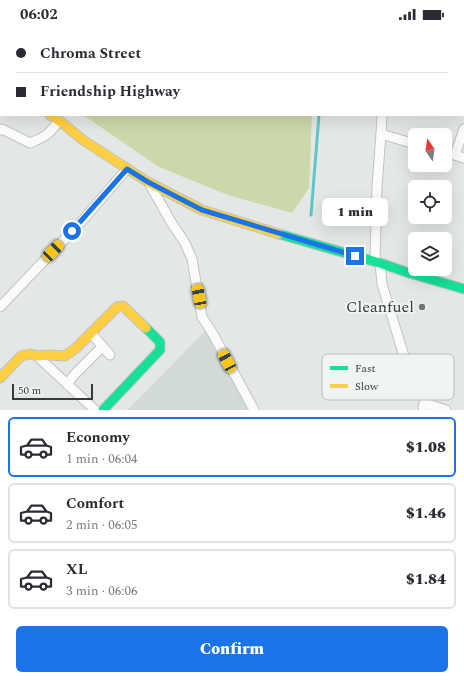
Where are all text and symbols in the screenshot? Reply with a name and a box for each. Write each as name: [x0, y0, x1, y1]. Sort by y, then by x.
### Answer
text: 06:02: [20, 3, 58, 26]
text: Chroma Street: [40, 42, 141, 65]
text: Friendship Highway: [40, 80, 180, 103]
north arrow: [408, 128, 452, 172]
map controls: [408, 128, 452, 276]
button: locate: [408, 180, 452, 224]
callout: 1 min: [322, 198, 388, 226]
text: 1 min: [337, 202, 373, 222]
route start: [63, 222, 81, 240]
button: layers: [408, 232, 452, 276]
car: [40, 238, 66, 264]
route end: [346, 247, 364, 265]
car: [191, 283, 207, 309]
place label: Cleanfuel: [346, 295, 414, 319]
marker: Cleanfuel: [417, 302, 427, 312]
car: [216, 348, 238, 374]
legend: [322, 354, 454, 400]
text: Fast: [355, 360, 376, 377]
text: Slow: [355, 378, 379, 395]
scale bar: [12, 382, 93, 401]
text: 50 m: [18, 382, 41, 399]
text: Economy: [66, 426, 130, 449]
icon: car: [18, 429, 54, 465]
text: $1.08: [406, 436, 446, 459]
text: 1 min · 06:04: [66, 449, 138, 469]
text: Comfort: [66, 492, 124, 515]
icon: car: [18, 495, 54, 531]
text: $1.46: [406, 502, 446, 525]
text: 2 min · 06:05: [66, 515, 138, 535]
text: XL: [66, 558, 87, 581]
icon: car: [18, 561, 54, 597]
text: $1.84: [406, 568, 446, 591]
text: 3 min · 06:06: [66, 581, 138, 601]
button: Confirm: [16, 626, 448, 672]

